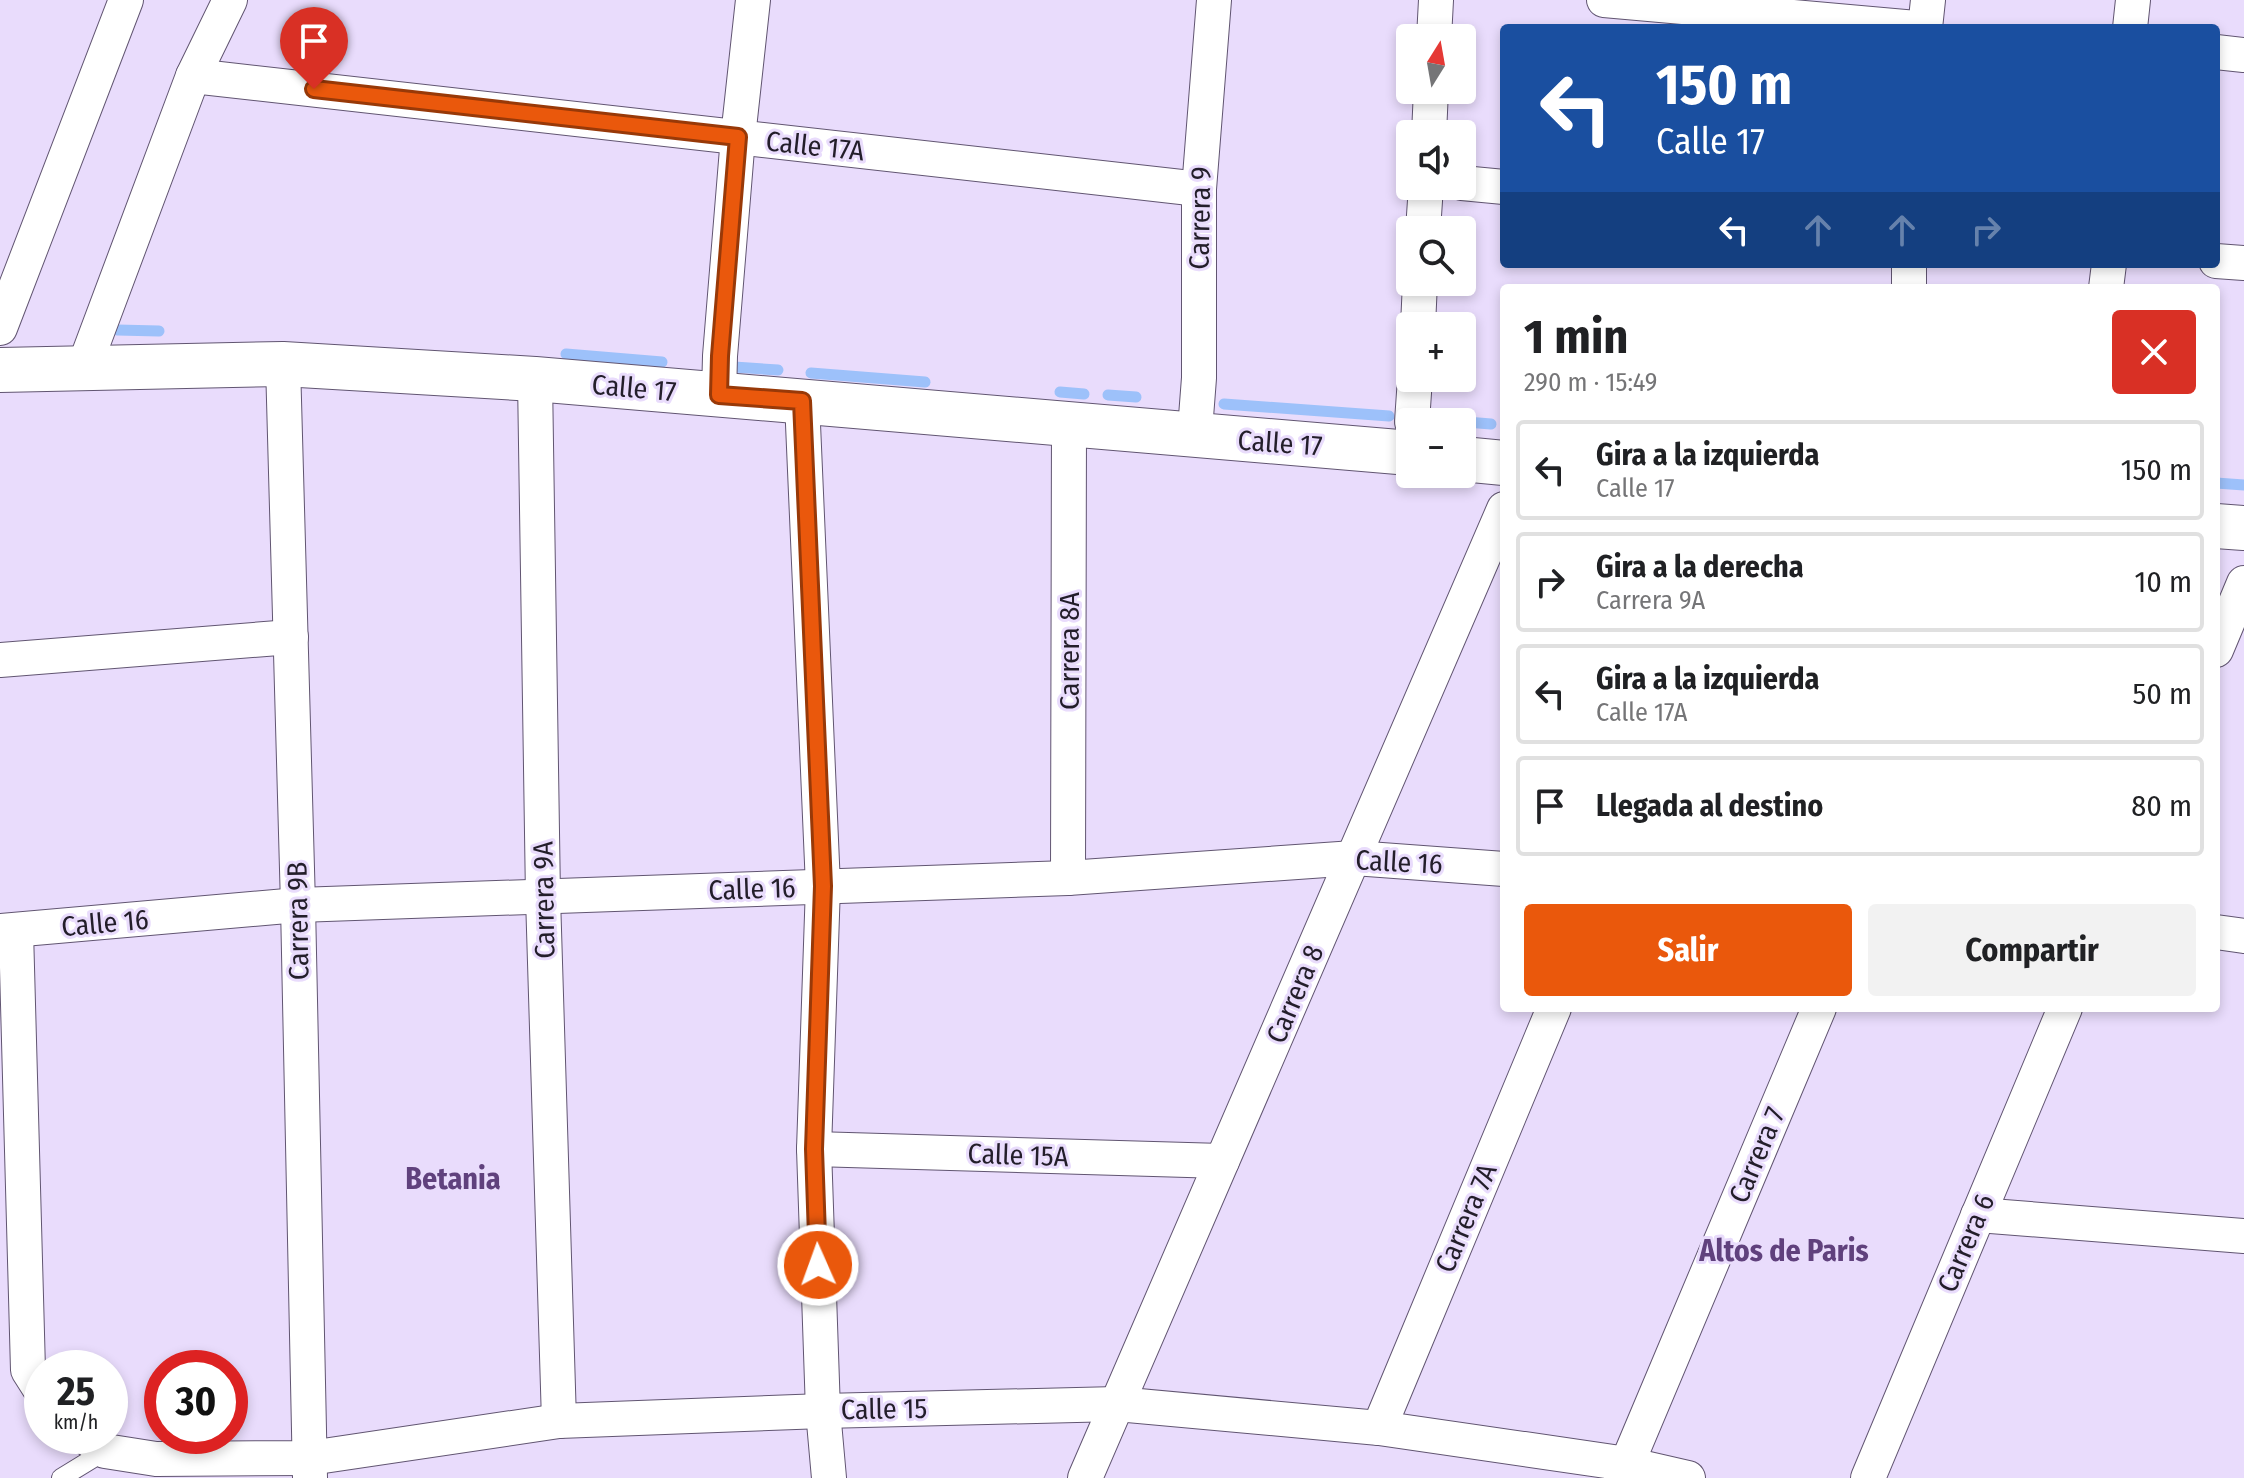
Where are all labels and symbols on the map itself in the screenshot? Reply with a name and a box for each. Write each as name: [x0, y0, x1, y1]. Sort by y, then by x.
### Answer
pin: [280, 7, 348, 89]
north arrow: [1396, 24, 1476, 104]
street label: Calle 17A: [764, 124, 866, 168]
street label: Carrera 9: [1183, 166, 1217, 270]
street label: Calle 17: [590, 368, 678, 408]
street label: Calle 17: [1237, 424, 1323, 462]
street label: Carrera 8A: [1053, 592, 1086, 710]
street label: Carrera 9A: [526, 841, 562, 959]
street label: Calle 16: [1355, 843, 1443, 881]
street label: Carrera 9B: [280, 862, 316, 980]
street label: Calle 16: [708, 871, 796, 907]
street label: Calle 16: [60, 903, 150, 943]
street label: Carrera 8: [1260, 940, 1330, 1048]
street label: Carrera 7: [1722, 1102, 1792, 1208]
street label: Calle 15A: [967, 1137, 1069, 1173]
street label: Carrera 7A: [1428, 1159, 1504, 1277]
district label: Betania: [405, 1161, 501, 1197]
street label: Carrera 6: [1931, 1189, 2001, 1297]
position arrow: [776, 1223, 860, 1307]
district label: Altos de Paris: [1698, 1233, 1869, 1269]
speed limit sign: 30: [144, 1350, 248, 1454]
street label: Calle 15: [841, 1392, 927, 1426]

